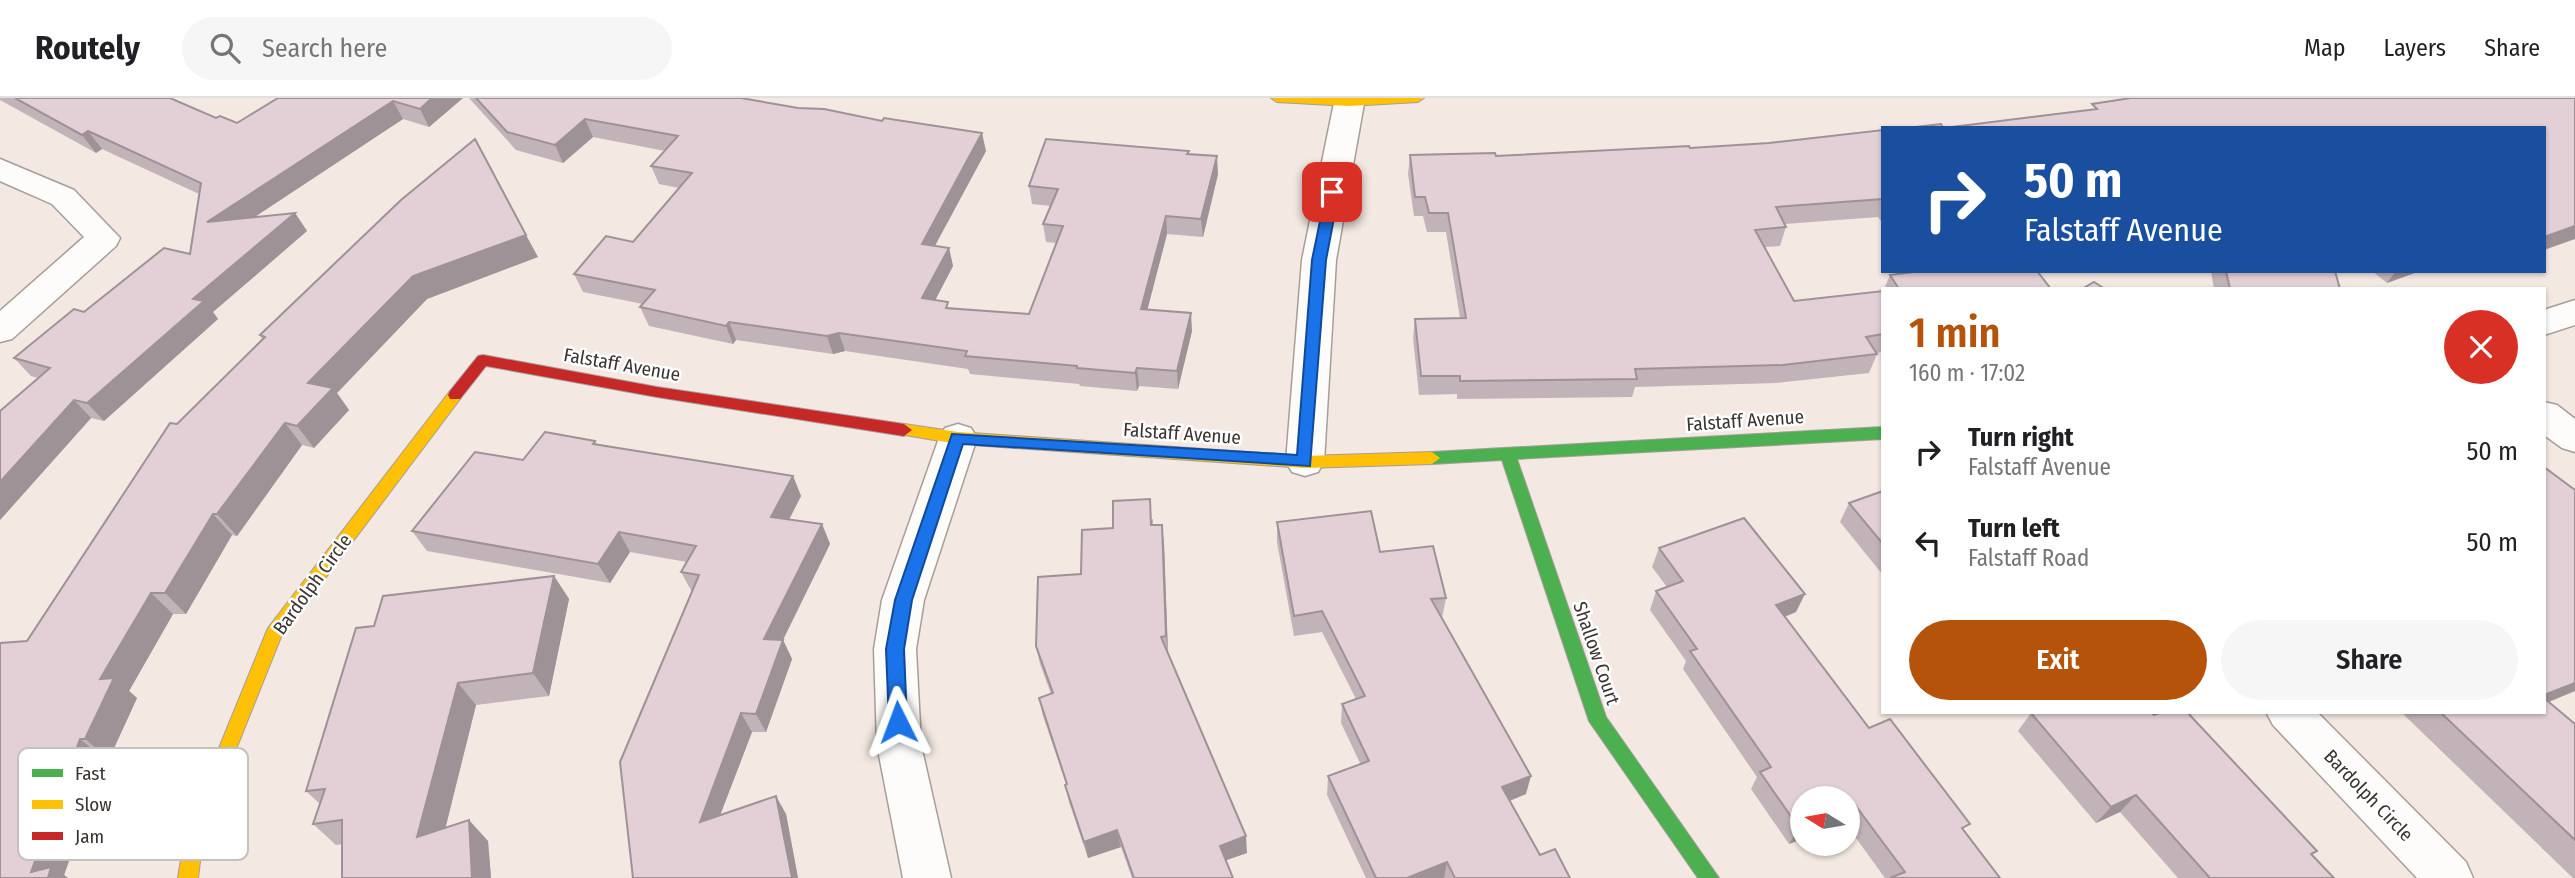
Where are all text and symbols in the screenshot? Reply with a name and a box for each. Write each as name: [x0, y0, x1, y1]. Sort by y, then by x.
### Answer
search box: [182, 17, 672, 80]
text: Routely: [35, 28, 140, 68]
icon: search: [206, 29, 244, 67]
text: Search here: [262, 33, 387, 64]
text: Map: [2304, 34, 2346, 62]
text: Layers: [2384, 34, 2446, 62]
text: Share: [2484, 34, 2540, 62]
text: 50 m: [2024, 151, 2122, 210]
icon: right: [1909, 154, 2000, 245]
pin: [1302, 162, 1362, 222]
icon: arrive: [1313, 173, 1351, 211]
text: Falstaff Avenue: [2024, 211, 2223, 249]
text: 1 min: [1909, 308, 2000, 358]
button: close: [2444, 310, 2518, 384]
street label: Falstaff Avenue: [562, 343, 682, 386]
text: 160 m · 17:02: [1909, 359, 2025, 387]
street label: Falstaff Avenue: [1685, 405, 1805, 436]
street label: Falstaff Avenue: [1122, 418, 1242, 449]
text: Turn right: [1968, 422, 2074, 453]
icon: right: [1909, 433, 1947, 471]
text: 50 m: [2466, 436, 2518, 467]
text: Falstaff Avenue: [1968, 453, 2111, 481]
text: Turn left: [1968, 513, 2060, 544]
icon: left: [1909, 524, 1947, 562]
text: 50 m: [2466, 527, 2518, 558]
street label: Bardolph Circle: [268, 530, 357, 639]
text: Falstaff Road: [1968, 544, 2089, 572]
street label: Shallow Court: [1568, 599, 1625, 708]
button: Exit: [1909, 620, 2207, 700]
button: Share: [2221, 620, 2518, 700]
position arrow: [861, 685, 935, 759]
street label: Bardolph Circle: [2319, 745, 2418, 846]
legend: [18, 748, 248, 860]
text: Fast: [75, 762, 106, 785]
north arrow: [1790, 786, 1860, 856]
map controls: [1790, 786, 1860, 856]
text: Slow: [75, 793, 112, 816]
text: Jam: [75, 825, 104, 848]

